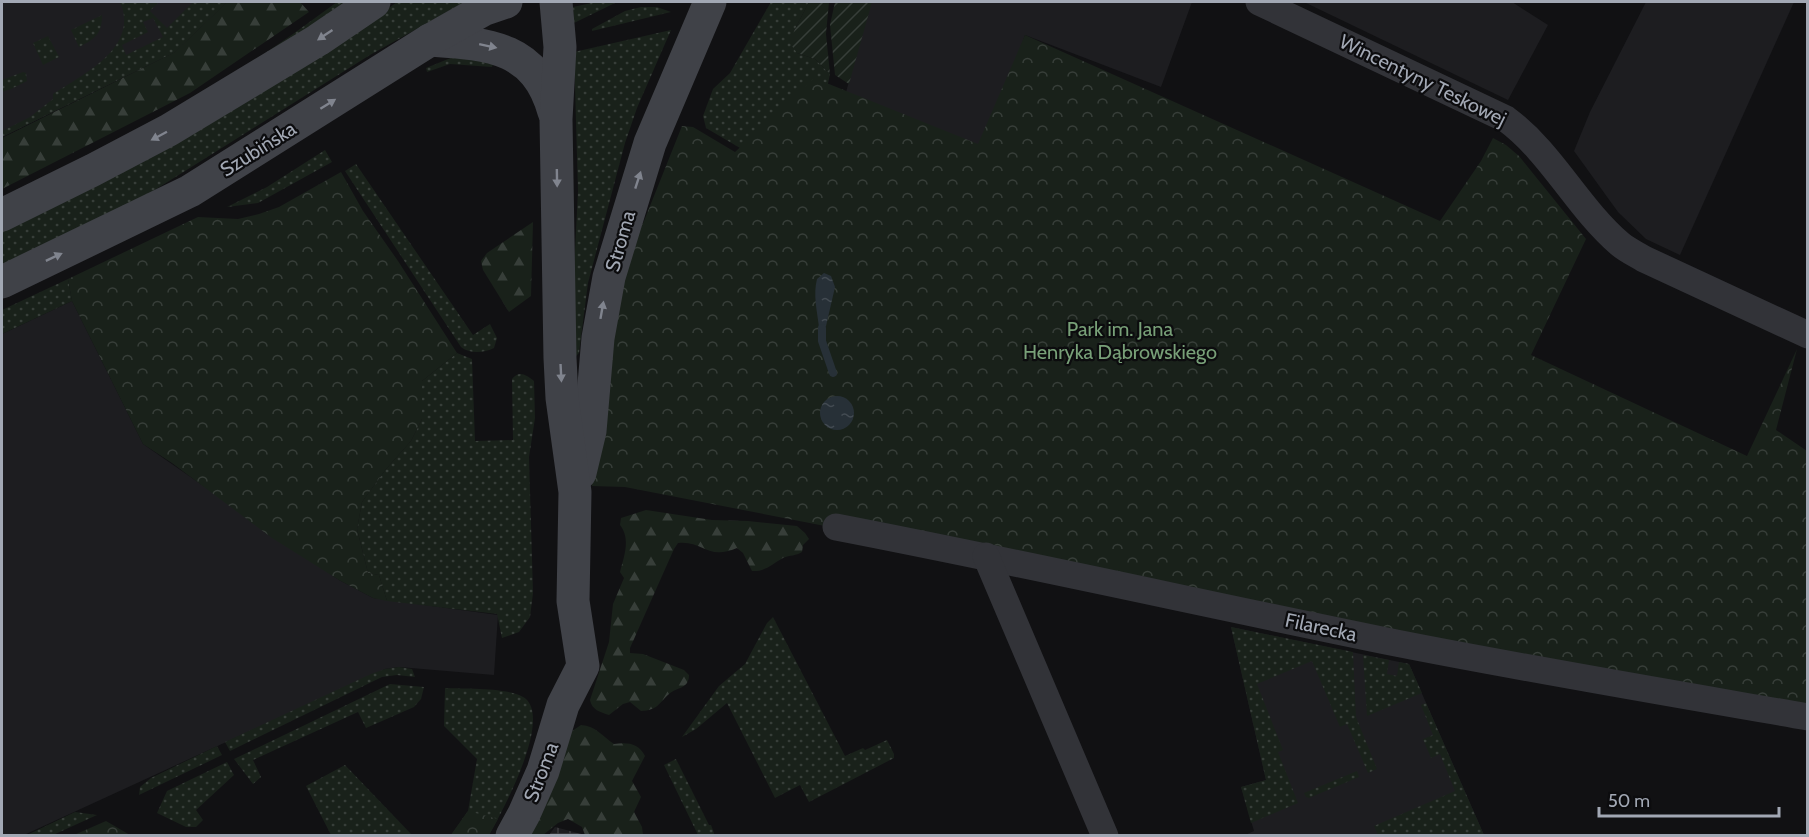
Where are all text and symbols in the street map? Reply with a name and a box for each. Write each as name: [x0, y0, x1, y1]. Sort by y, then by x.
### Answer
one-way arrow: [317, 29, 334, 40]
street label: Wincentyny Teskowej: [1336, 29, 1510, 131]
one-way arrow: [479, 42, 498, 51]
one-way arrow: [320, 99, 336, 110]
street label: Szubińska: [216, 116, 301, 182]
one-way arrow: [150, 131, 167, 140]
one-way arrow: [552, 168, 562, 187]
one-way arrow: [634, 171, 644, 189]
street label: Stroma: [600, 207, 640, 274]
one-way arrow: [46, 252, 63, 261]
one-way arrow: [598, 300, 607, 319]
park label: Park im. Jana Henryka Dąbrowskiego: [1023, 317, 1217, 364]
one-way arrow: [556, 363, 566, 382]
street label: Filarecka: [1283, 608, 1359, 646]
street label: Stroma: [519, 738, 564, 805]
scale bar: [1599, 780, 1779, 818]
text: 50 m: [1608, 790, 1650, 812]

